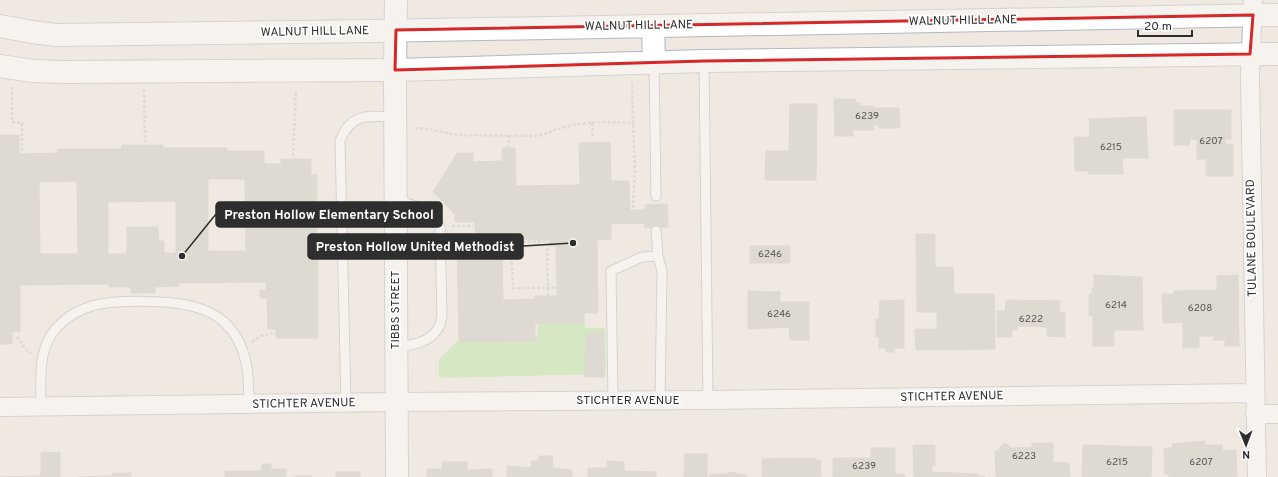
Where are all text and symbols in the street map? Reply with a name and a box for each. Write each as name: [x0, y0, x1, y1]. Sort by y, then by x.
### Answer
street label: WALNUT HILL LANE: [909, 12, 1017, 30]
scale bar: [1138, 12, 1192, 38]
street label: WALNUT HILL LANE: [585, 17, 693, 35]
text: 20 m: [1144, 19, 1172, 35]
street label: WALNUT HILL LANE: [261, 23, 369, 41]
house number: 6239: [855, 110, 879, 123]
house number: 6207: [1199, 135, 1223, 148]
house number: 6215: [1100, 141, 1122, 154]
street label: TULANE BOULEVARD: [1243, 179, 1261, 297]
callout: Preston Hollow Elementary School: [216, 202, 442, 227]
text: Preston Hollow Elementary School: [224, 208, 434, 224]
callout: Preston Hollow United Methodist: [308, 234, 523, 259]
text: Preston Hollow United Methodist: [316, 240, 514, 256]
house number: 6246: [758, 248, 782, 261]
street label: TIBBS STREET: [388, 270, 404, 350]
house number: 6214: [1105, 299, 1127, 312]
house number: 6208: [1188, 302, 1212, 315]
house number: 6246: [767, 308, 791, 321]
house number: 6222: [1019, 313, 1043, 326]
street label: STICHTER AVENUE: [900, 388, 1004, 406]
street label: STICHTER AVENUE: [576, 393, 680, 409]
street label: STICHTER AVENUE: [252, 395, 356, 413]
north arrow: [1226, 425, 1266, 465]
text: N: [1242, 447, 1250, 461]
house number: 6223: [1012, 450, 1036, 463]
house number: 6215: [1106, 456, 1128, 469]
house number: 6207: [1189, 456, 1213, 469]
house number: 6239: [852, 460, 876, 473]

